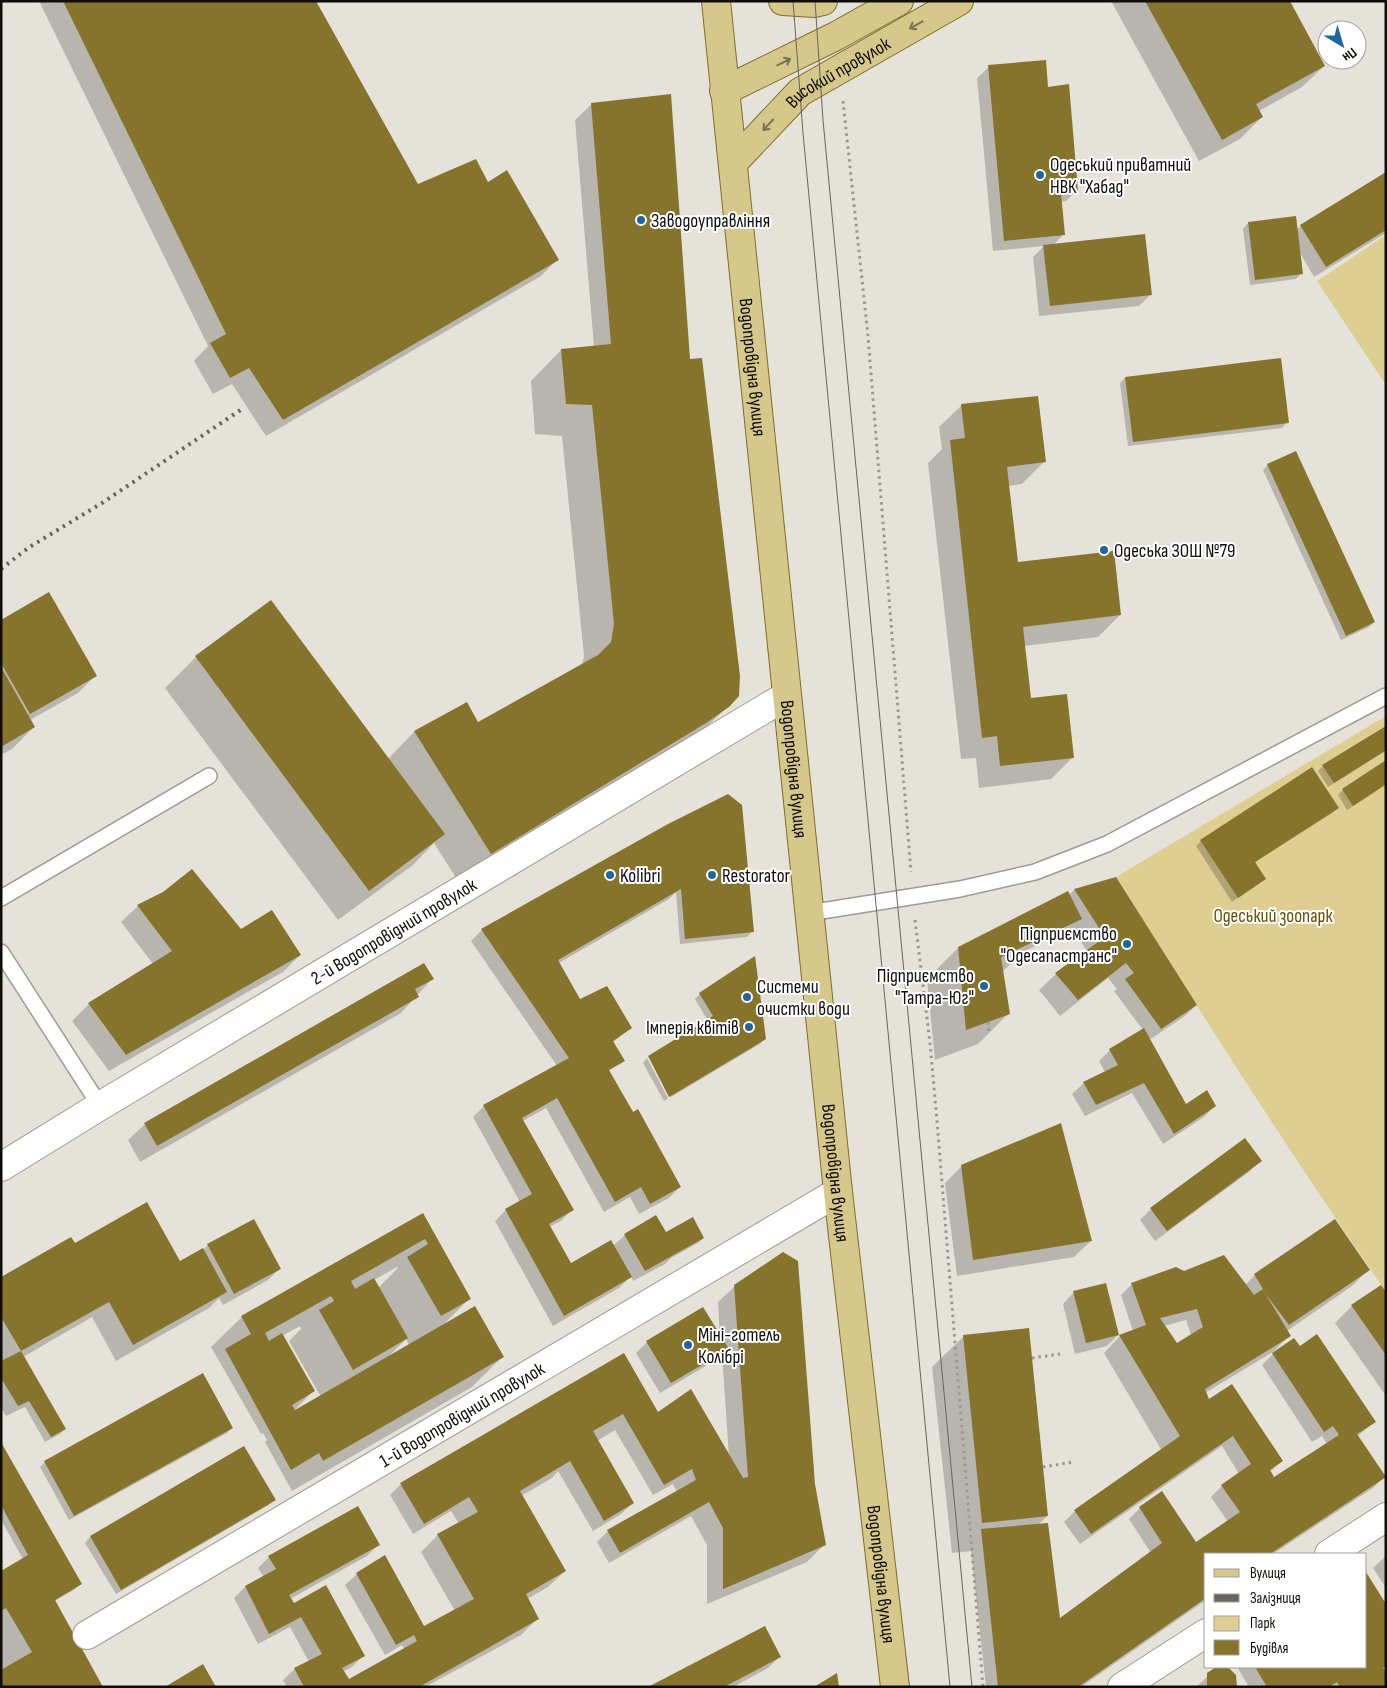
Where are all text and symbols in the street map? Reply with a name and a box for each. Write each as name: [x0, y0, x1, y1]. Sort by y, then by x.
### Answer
north arrow: [1317, 20, 1367, 70]
one-way arrow: [910, 21, 924, 31]
street label: Високий провулок: [781, 32, 895, 113]
text: Пн: [1339, 44, 1360, 66]
one-way arrow: [776, 57, 791, 67]
one-way arrow: [762, 119, 774, 131]
place label: Одеський приватний НВК "Хабад": [1050, 154, 1191, 199]
marker: Одеський приватний НВК "Хабад": [1034, 169, 1046, 181]
place label: Заводоуправління: [651, 210, 770, 233]
marker: Заводоуправління: [635, 214, 647, 226]
street label: Водопровідна вулиця: [733, 297, 771, 437]
place label: Одеська ЗОШ №79: [1114, 540, 1235, 563]
marker: Одеська ЗОШ №79: [1098, 544, 1110, 556]
street label: Водопровідна вулиця: [775, 699, 812, 839]
place label: Kolibri: [620, 865, 661, 888]
place label: Restorator: [722, 865, 791, 888]
marker: Kolibri: [604, 869, 616, 881]
marker: Restorator: [706, 869, 718, 881]
street label: 2-й Водопровідний провулок: [307, 873, 482, 990]
park label: Одеський зоопарк: [1213, 905, 1333, 928]
place label: Підприємство "Одесапастранс": [1001, 923, 1117, 968]
marker: Підприємство "Одесапастранс": [1121, 938, 1133, 950]
place label: Підприємство "Татра-Юг": [877, 965, 974, 1010]
place label: Системи очистки води: [757, 976, 850, 1021]
marker: Підприємство "Татра-Юг": [978, 980, 990, 992]
marker: Системи очистки води: [741, 991, 753, 1003]
place label: Імперія квітів: [646, 1017, 739, 1040]
marker: Імперія квітів: [743, 1021, 755, 1033]
street label: Водопровідна вулиця: [816, 1103, 854, 1243]
place label: Міні-готель Колібрі: [698, 1324, 780, 1369]
marker: Міні-готель Колібрі: [682, 1339, 694, 1351]
street label: 1-й Водопровідний провулок: [376, 1357, 550, 1473]
street label: Водопровідна вулиця: [861, 1504, 900, 1645]
legend: [1204, 1553, 1367, 1668]
text: Вулиця: [1250, 1564, 1286, 1583]
text: Залізниця: [1250, 1589, 1301, 1608]
text: Парк: [1250, 1614, 1276, 1633]
text: Будівля: [1250, 1639, 1289, 1658]

